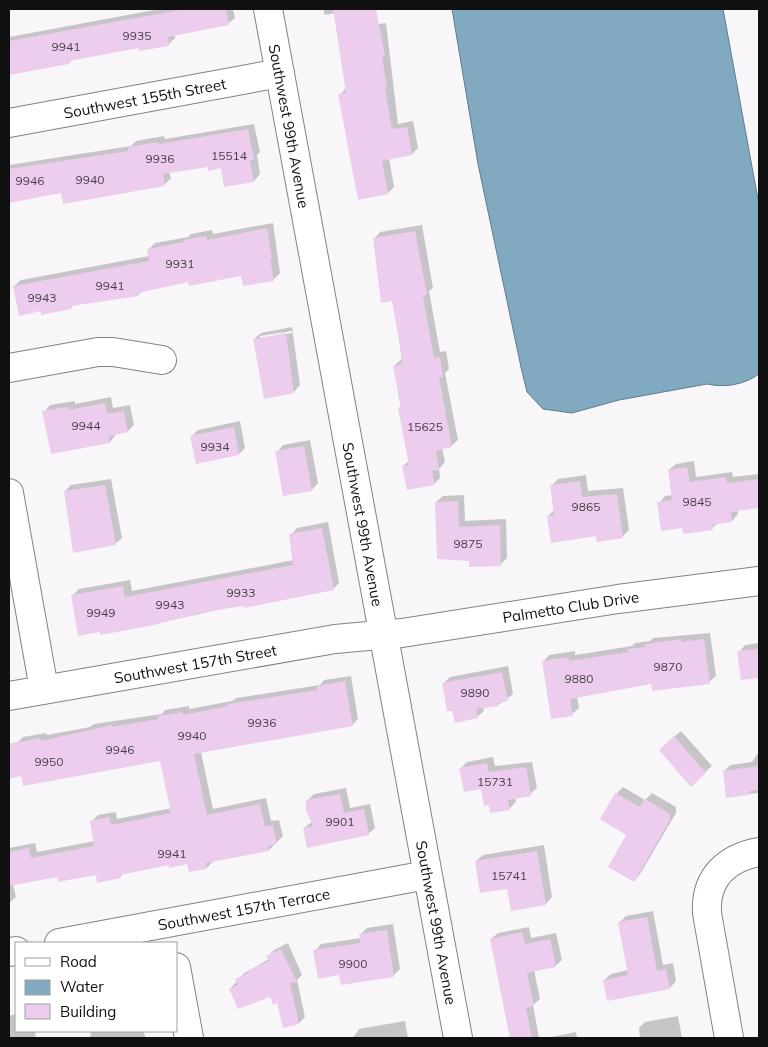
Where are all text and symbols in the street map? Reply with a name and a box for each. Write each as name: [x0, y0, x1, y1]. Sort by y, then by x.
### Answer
house number: 9935: [123, 28, 151, 43]
house number: 9941: [52, 39, 80, 54]
street label: Southwest 99th Avenue: [265, 42, 314, 210]
street label: Southwest 155th Street: [62, 74, 227, 122]
house number: 15514: [211, 148, 247, 163]
house number: 9936: [146, 151, 174, 166]
house number: 9940: [76, 172, 104, 187]
house number: 9946: [16, 173, 44, 188]
house number: 9931: [166, 256, 194, 271]
house number: 9941: [96, 278, 124, 293]
house number: 9943: [28, 290, 56, 305]
house number: 9944: [72, 418, 100, 433]
house number: 15625: [407, 419, 443, 434]
house number: 9934: [201, 439, 229, 454]
street label: Southwest 99th Avenue: [339, 441, 388, 608]
house number: 9845: [683, 494, 711, 509]
house number: 9865: [572, 499, 600, 514]
house number: 9875: [454, 536, 482, 551]
house number: 9933: [227, 585, 255, 600]
street label: Palmetto Club Drive: [501, 587, 640, 627]
house number: 9943: [156, 597, 184, 612]
house number: 9949: [87, 605, 115, 620]
street label: Southwest 157th Street: [112, 640, 278, 687]
house number: 9870: [654, 659, 682, 674]
house number: 9880: [565, 671, 593, 686]
house number: 9890: [461, 685, 489, 700]
house number: 9936: [248, 715, 276, 730]
house number: 9940: [178, 728, 206, 743]
house number: 9946: [106, 742, 134, 757]
house number: 9950: [35, 754, 63, 769]
house number: 15731: [477, 774, 513, 789]
house number: 9901: [326, 814, 354, 829]
street label: Southwest 99th Avenue: [412, 839, 461, 1006]
house number: 9941: [158, 846, 186, 861]
house number: 15741: [491, 868, 527, 883]
street label: Southwest 157th Terrace: [156, 884, 331, 934]
legend: [15, 942, 178, 1032]
text: Road: [60, 952, 97, 971]
house number: 9900: [339, 956, 367, 971]
text: Water: [60, 977, 104, 996]
text: Building: [60, 1002, 116, 1021]

